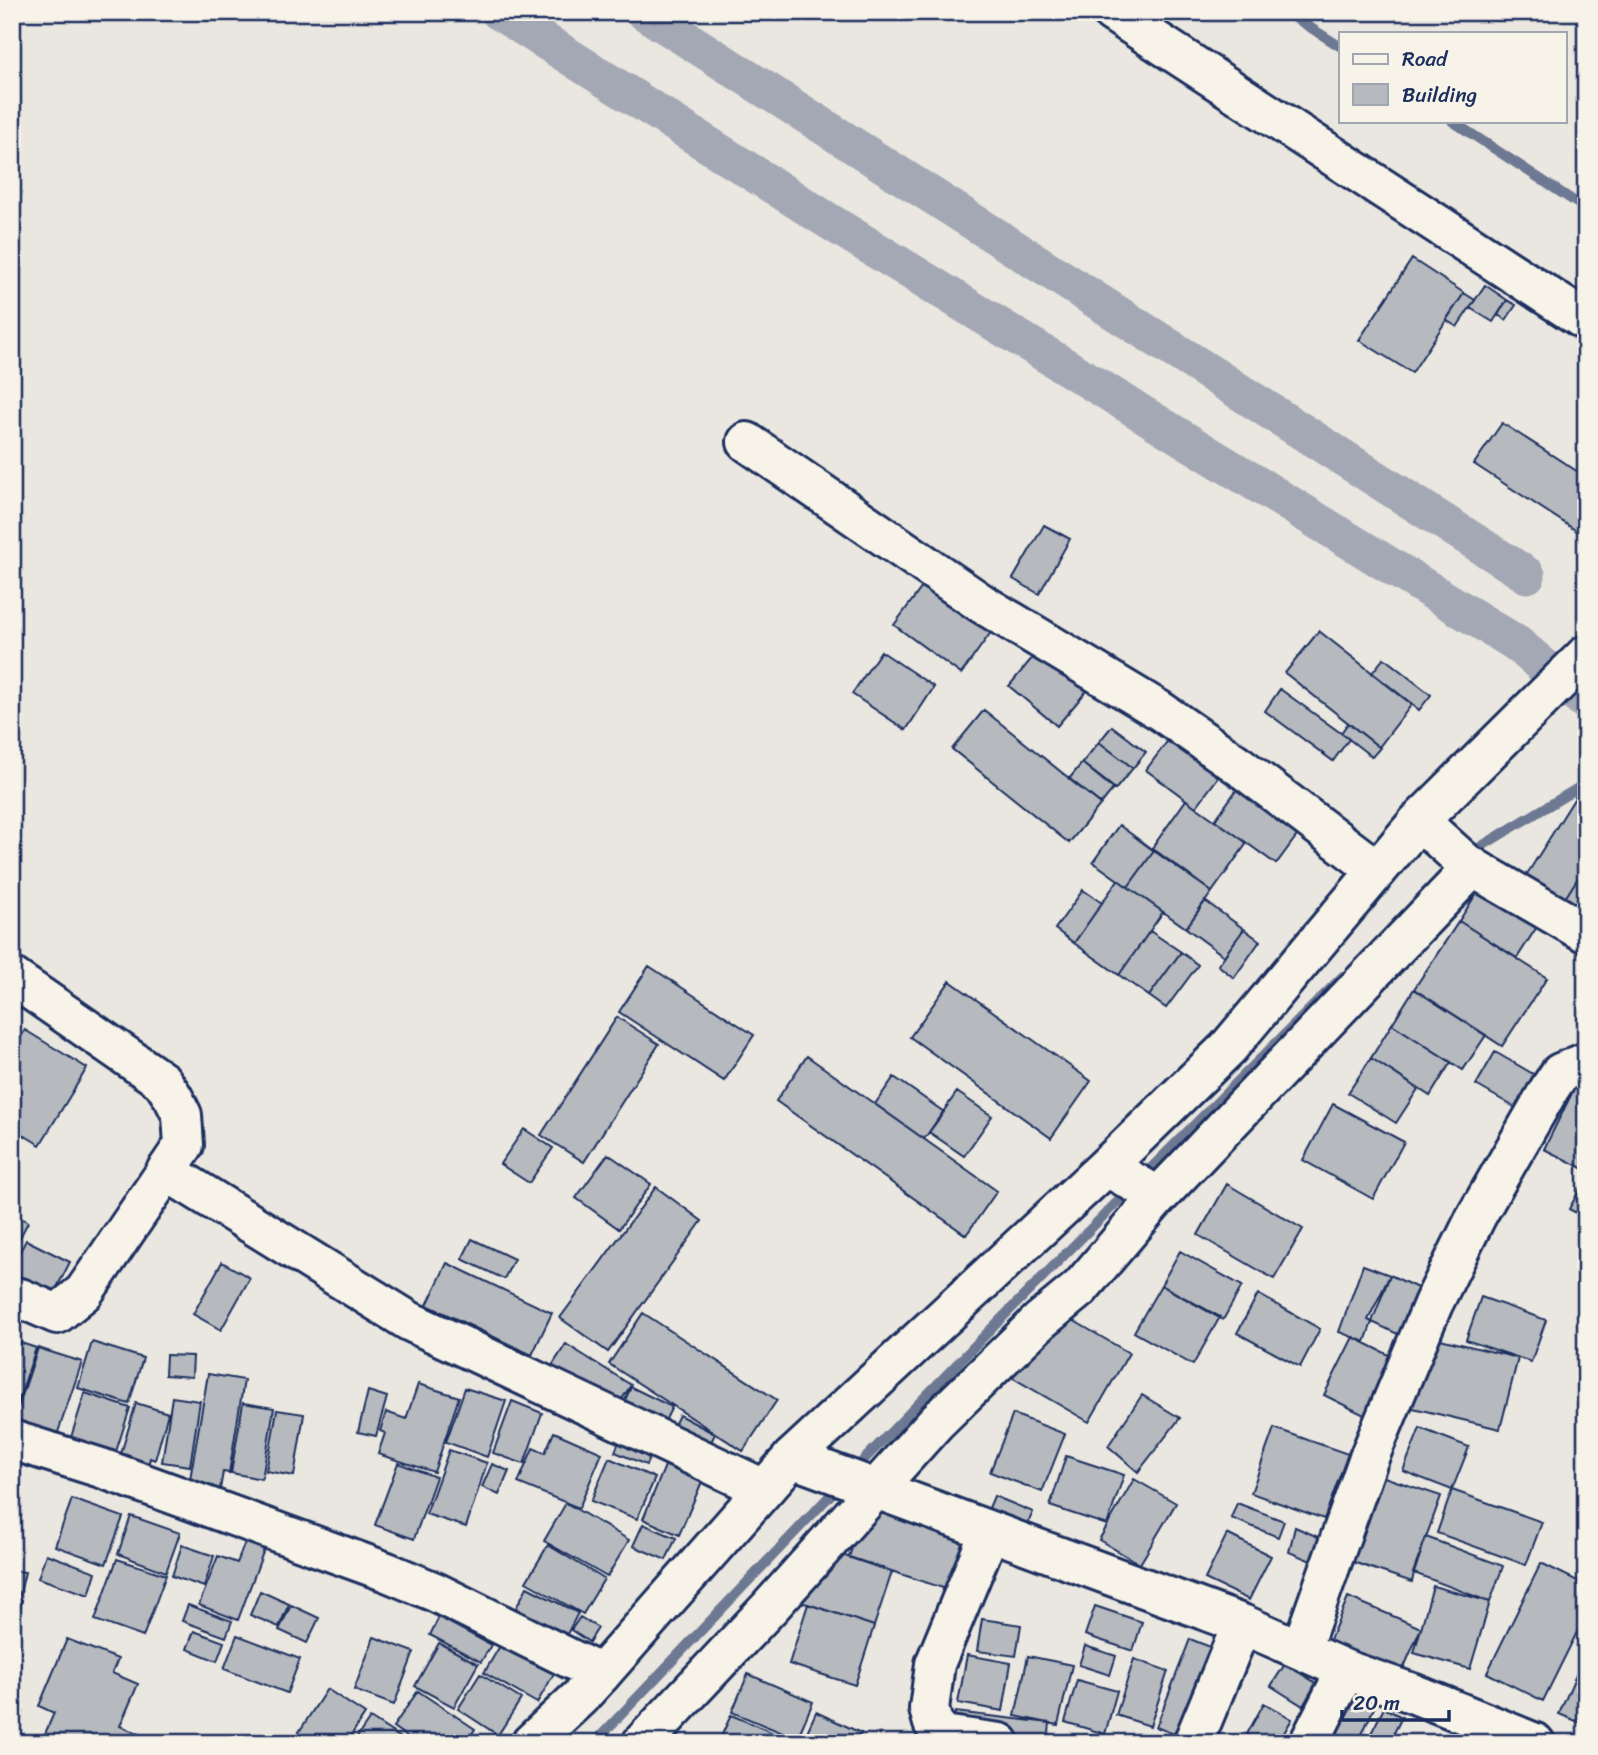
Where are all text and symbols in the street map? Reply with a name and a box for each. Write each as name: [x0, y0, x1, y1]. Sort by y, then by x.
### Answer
legend: [1339, 32, 1566, 122]
text: Road: [1402, 40, 1449, 78]
text: Building: [1402, 76, 1478, 114]
scale bar: [1342, 1678, 1449, 1722]
text: 20 m: [1353, 1684, 1400, 1722]

